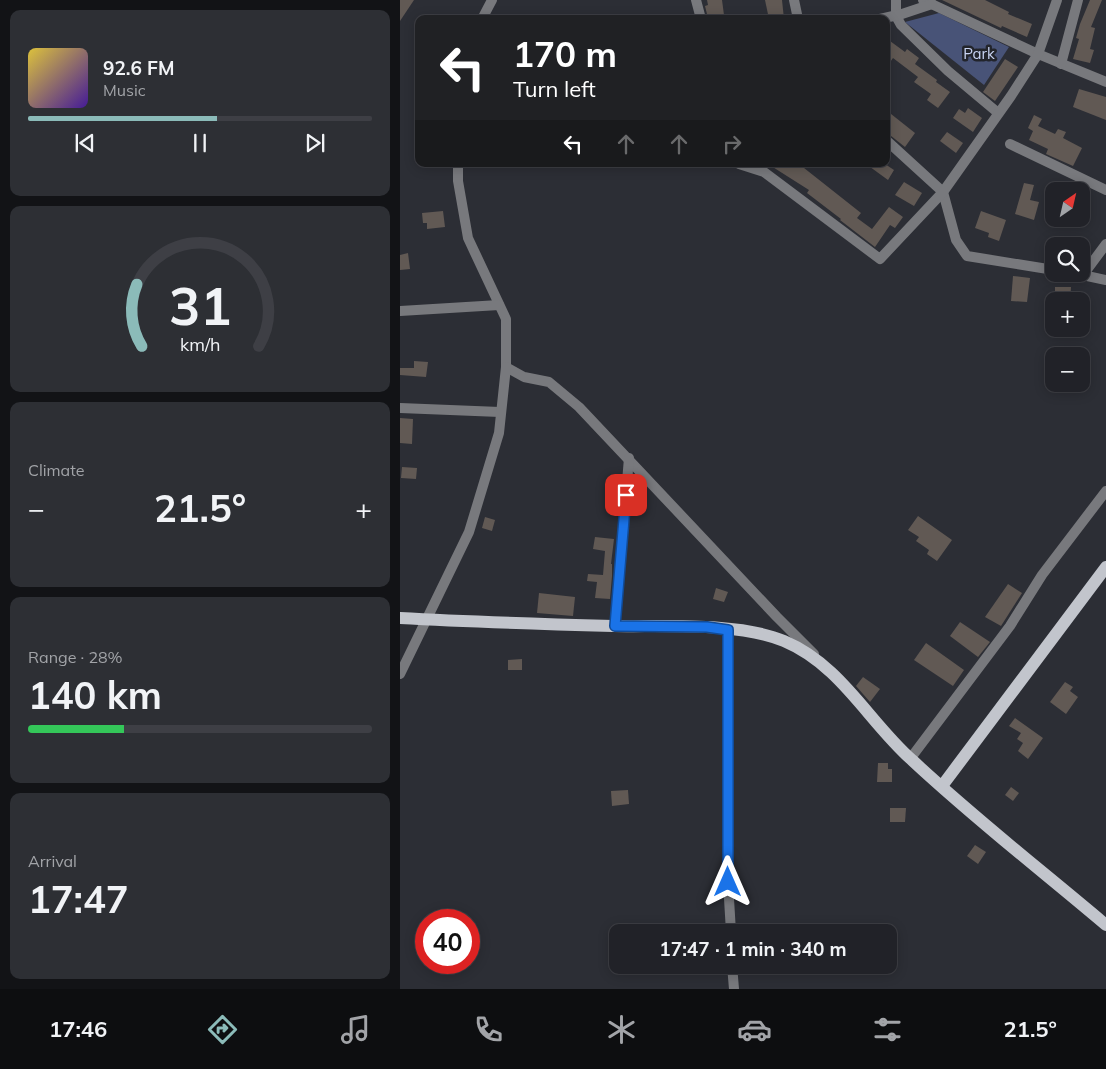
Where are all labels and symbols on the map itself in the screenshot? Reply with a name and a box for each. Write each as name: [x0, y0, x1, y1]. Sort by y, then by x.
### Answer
park label: Park: [963, 44, 995, 63]
north arrow: [1045, 182, 1090, 228]
pin: [605, 474, 647, 516]
position arrow: [701, 855, 753, 907]
speed limit sign: 40: [415, 909, 480, 974]

